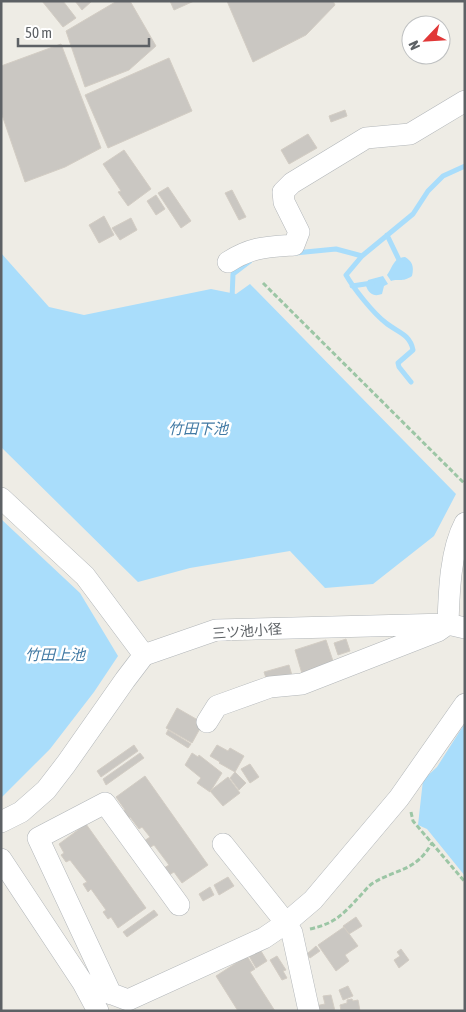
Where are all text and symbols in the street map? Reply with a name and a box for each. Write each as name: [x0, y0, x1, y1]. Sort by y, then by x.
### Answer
scale bar: [18, 15, 149, 47]
north arrow: [401, 15, 451, 65]
text: 50 m: [25, 24, 52, 41]
text: N: [405, 38, 423, 53]
water label: 竹田下池: [168, 420, 230, 437]
street label: 三ツ池小径: [212, 621, 282, 641]
water label: 竹田上池: [25, 646, 87, 663]

